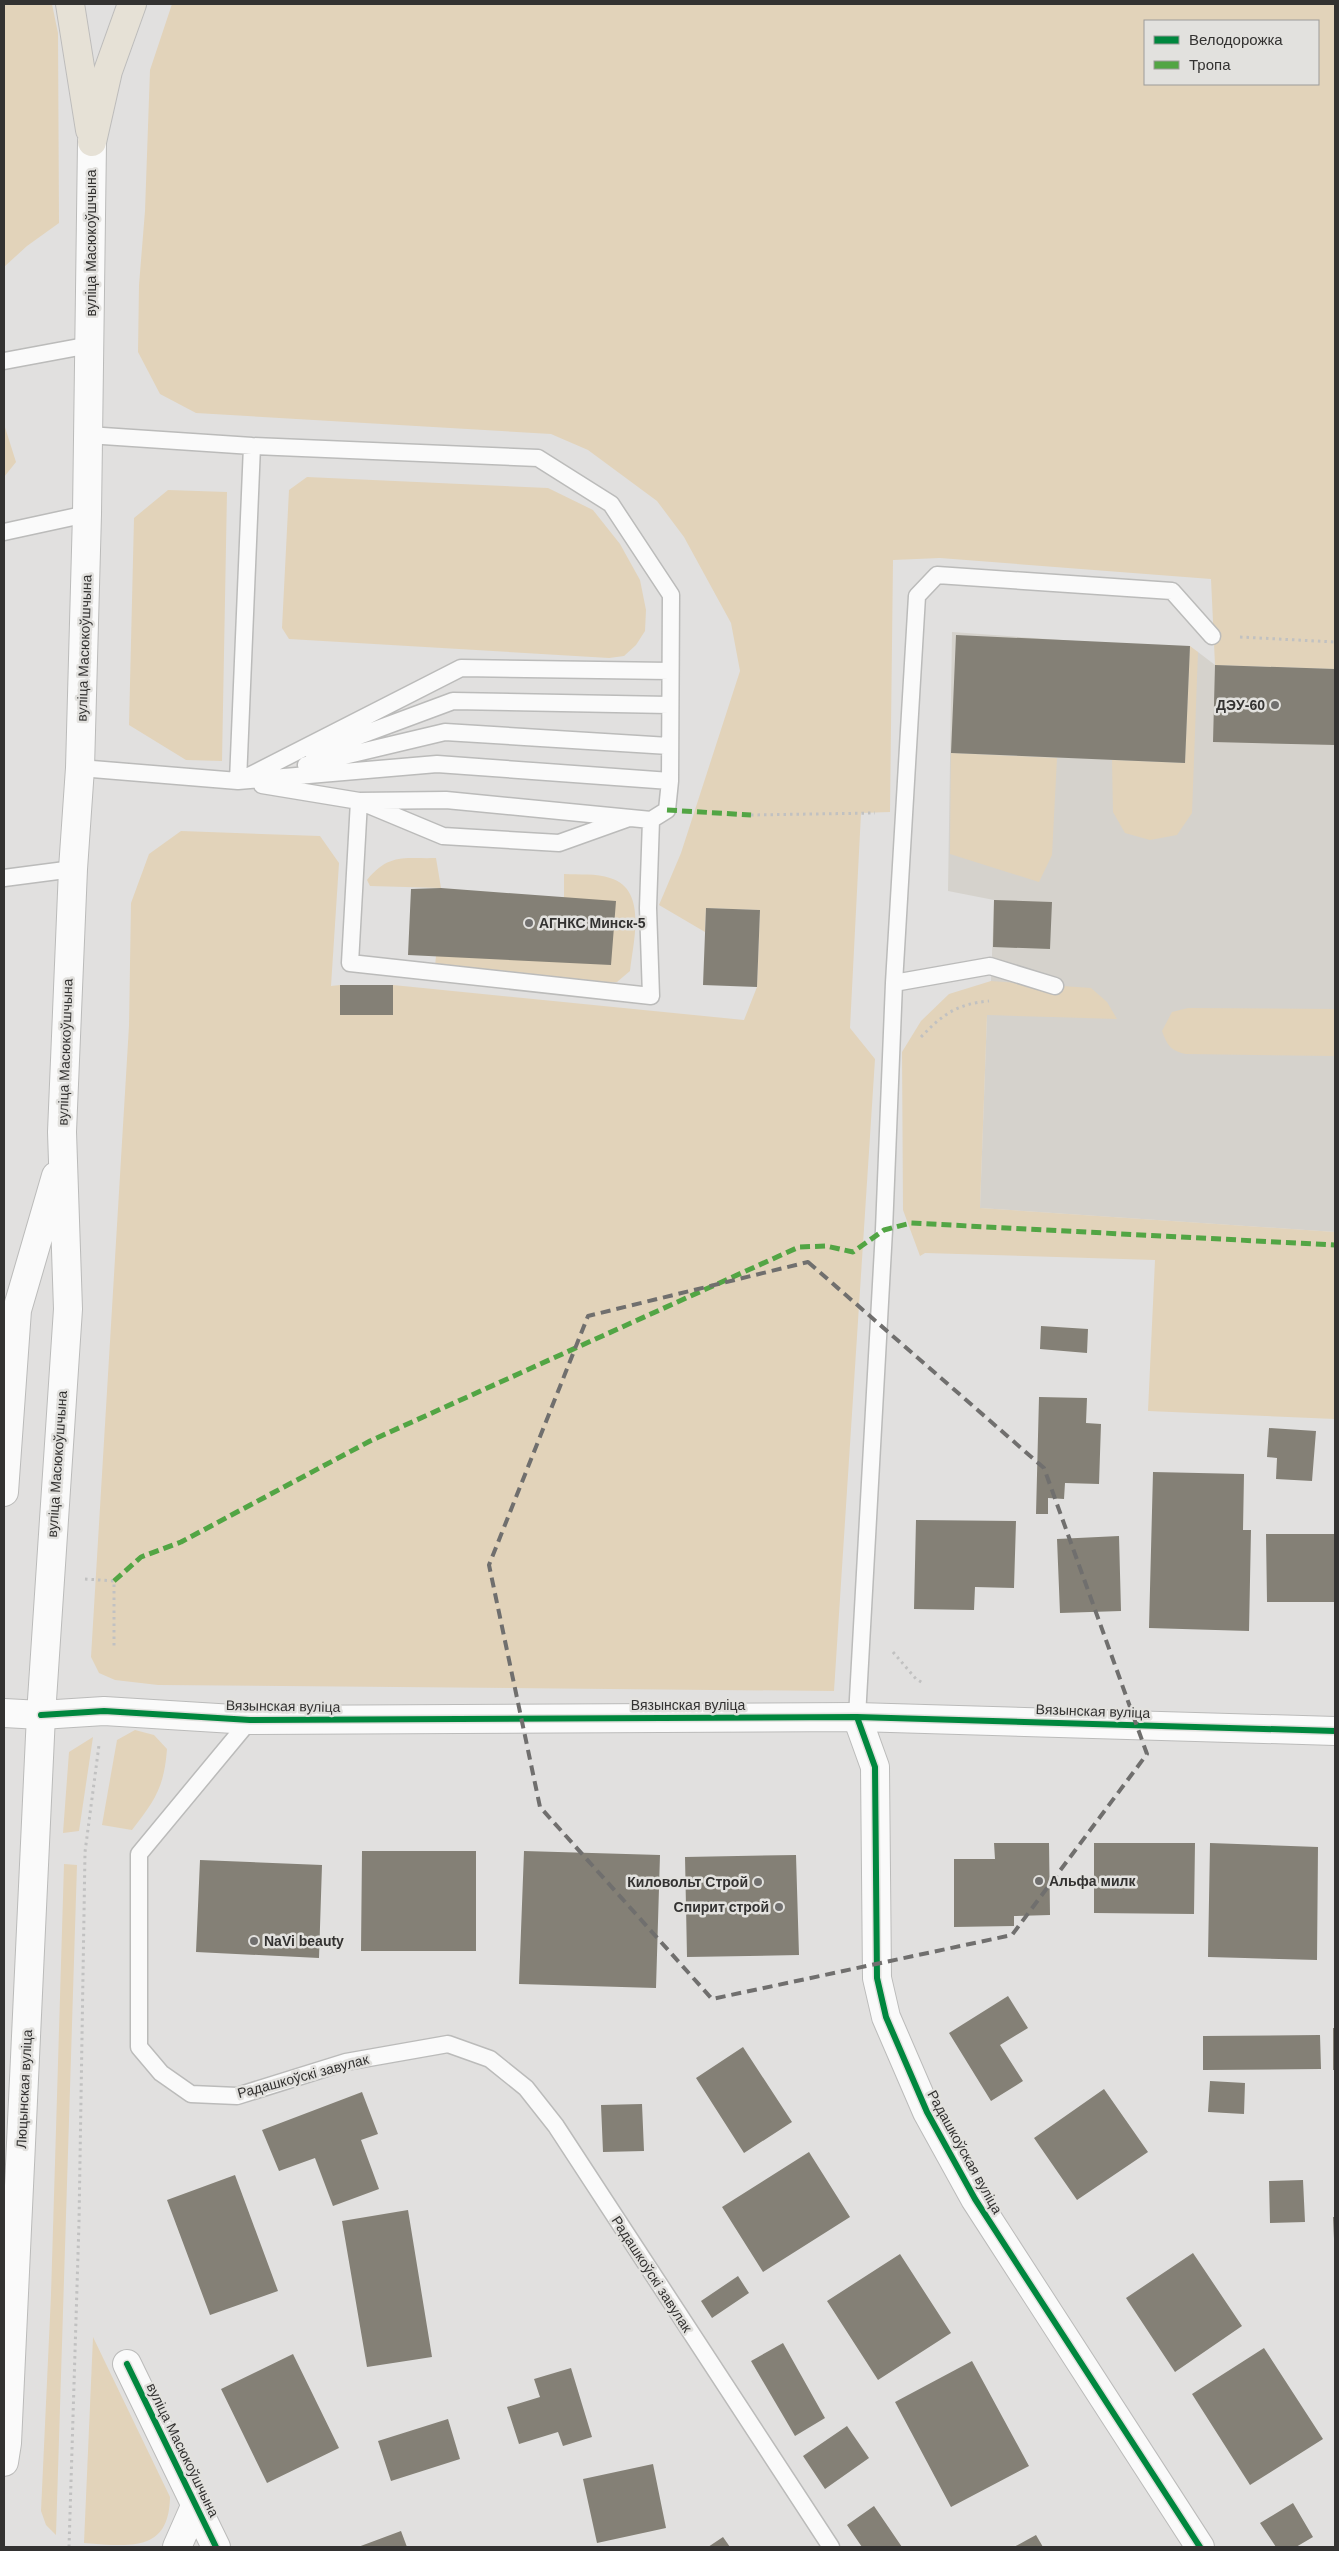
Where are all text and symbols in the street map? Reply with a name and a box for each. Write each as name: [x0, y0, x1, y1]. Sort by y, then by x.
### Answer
legend: [1144, 20, 1319, 85]
text: Велодорожка: [1189, 31, 1283, 48]
text: Тропа: [1189, 56, 1231, 73]
street label: вуліца Масюкоўшчына: [83, 169, 99, 317]
street label: вуліца Масюкоўшчына: [73, 574, 95, 722]
place label: ДЭУ-60: [1216, 697, 1265, 713]
marker: ДЭУ-60: [1269, 699, 1281, 711]
place label: АГНКС Минск-5: [539, 915, 646, 931]
marker: АГНКС Минск-5: [523, 917, 535, 929]
street label: вуліца Масюкоўшчына: [54, 978, 76, 1126]
street label: вуліца Масюкоўшчына: [44, 1390, 70, 1538]
street label: Вязынская вуліца: [226, 1697, 341, 1715]
street label: Вязынская вуліца: [631, 1697, 745, 1713]
street label: Вязынская вуліца: [1035, 1701, 1151, 1721]
place label: Альфа милк: [1049, 1873, 1136, 1889]
place label: Киловольт Строй: [627, 1874, 748, 1890]
marker: Альфа милк: [1033, 1875, 1045, 1887]
marker: Киловольт Строй: [752, 1876, 764, 1888]
place label: Спирит строй: [674, 1899, 769, 1915]
marker: Спирит строй: [773, 1901, 785, 1913]
place label: NaVi beauty: [264, 1933, 344, 1949]
marker: NaVi beauty: [248, 1935, 260, 1947]
street label: Люцынская вуліца: [13, 2029, 35, 2149]
street label: Радашкоўскі завулак: [236, 2051, 371, 2101]
street label: Радашкоўская вуліца: [924, 2088, 1006, 2217]
street label: Радашкоўскі завулак: [608, 2213, 696, 2336]
street label: вуліца Масюкоўшчына: [144, 2380, 223, 2520]

